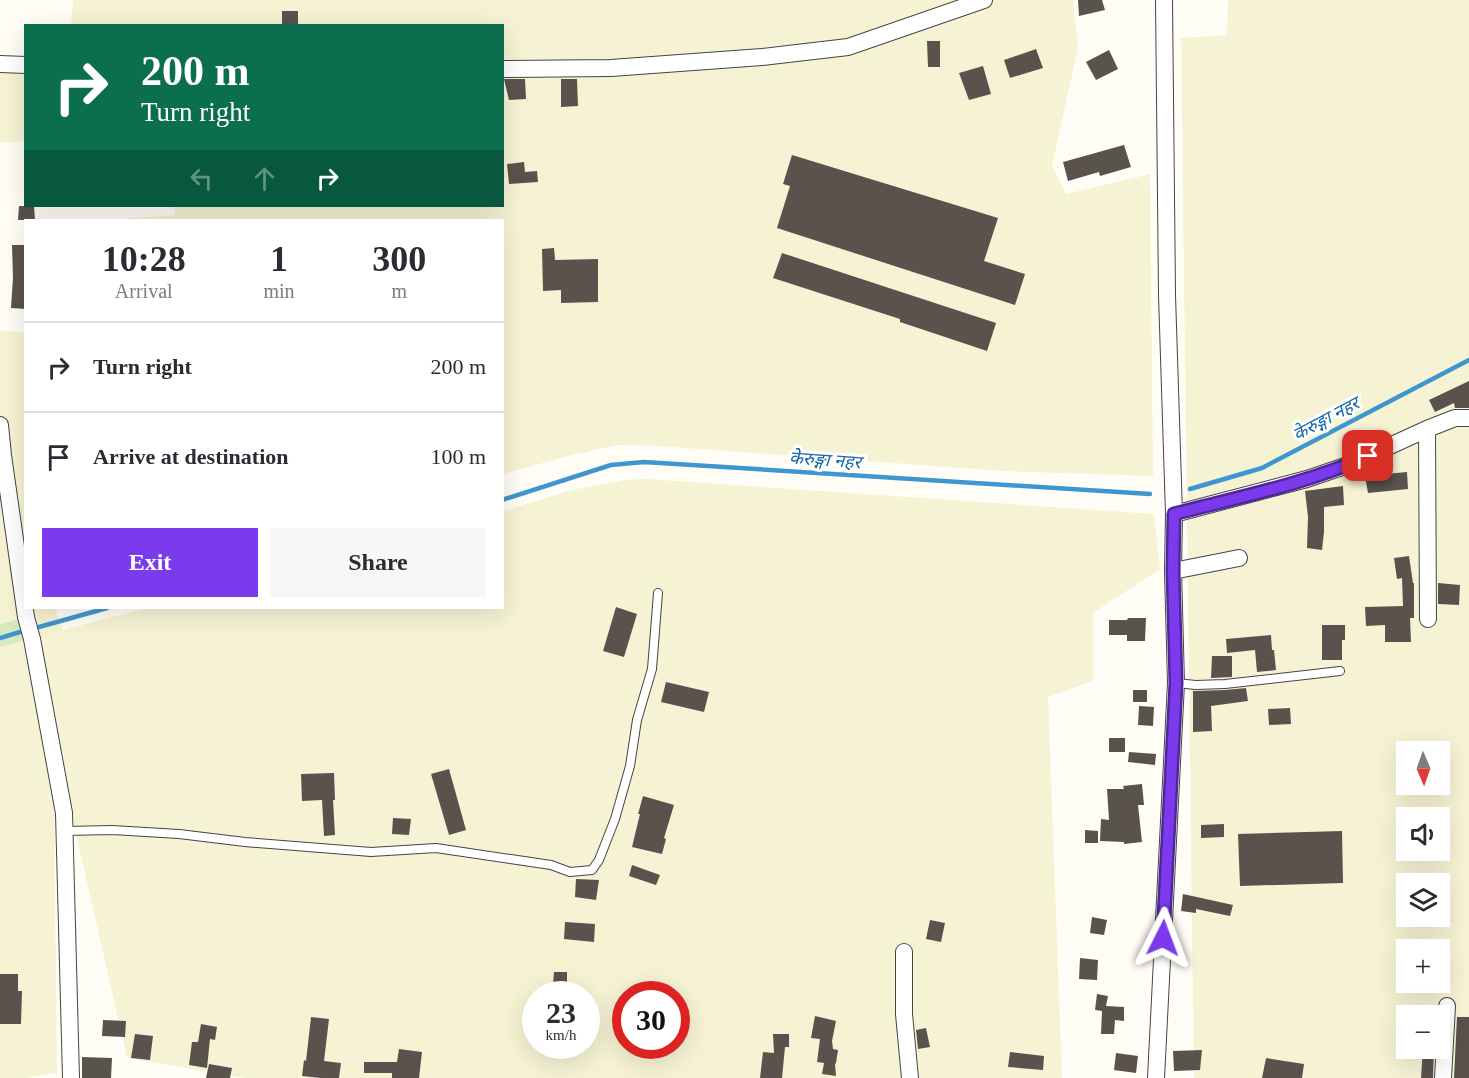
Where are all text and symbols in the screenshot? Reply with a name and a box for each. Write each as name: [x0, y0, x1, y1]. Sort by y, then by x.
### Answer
icon: right: [42, 48, 120, 126]
text: 200 m: [141, 48, 250, 94]
text: Turn right: [141, 97, 250, 127]
icon: left: [185, 162, 218, 195]
icon: ahead: [248, 162, 281, 195]
icon: right: [311, 162, 344, 195]
text: 10:28: [102, 239, 186, 279]
text: 1: [270, 239, 288, 279]
text: 300: [372, 239, 426, 279]
text: Arrival: [115, 280, 173, 302]
text: min: [263, 280, 295, 302]
text: m: [392, 280, 407, 302]
icon: right: [42, 351, 75, 384]
text: Turn right: [93, 354, 192, 379]
text: 200 m: [430, 354, 486, 379]
water label: केरुङ्गा नहर: [1289, 391, 1366, 445]
pin: [1342, 430, 1393, 481]
icon: arrive: [1351, 439, 1384, 472]
icon: arrive: [42, 441, 75, 474]
text: Arrive at destination: [93, 444, 289, 469]
text: 100 m: [430, 444, 486, 469]
water label: केेरुङ्गा नहर: [788, 447, 865, 473]
button: Exit: [42, 528, 258, 597]
button: Share: [270, 528, 486, 597]
north arrow: [1396, 741, 1450, 795]
map controls: [1396, 741, 1450, 1059]
button: sound: [1396, 807, 1450, 861]
button: layers: [1396, 873, 1450, 927]
position arrow: [1131, 906, 1195, 970]
button: +: [1396, 939, 1450, 993]
speed limit sign: 30: [612, 981, 690, 1059]
text: 23: [546, 996, 576, 1029]
button: −: [1396, 1005, 1450, 1059]
text: km/h: [546, 1027, 576, 1043]

